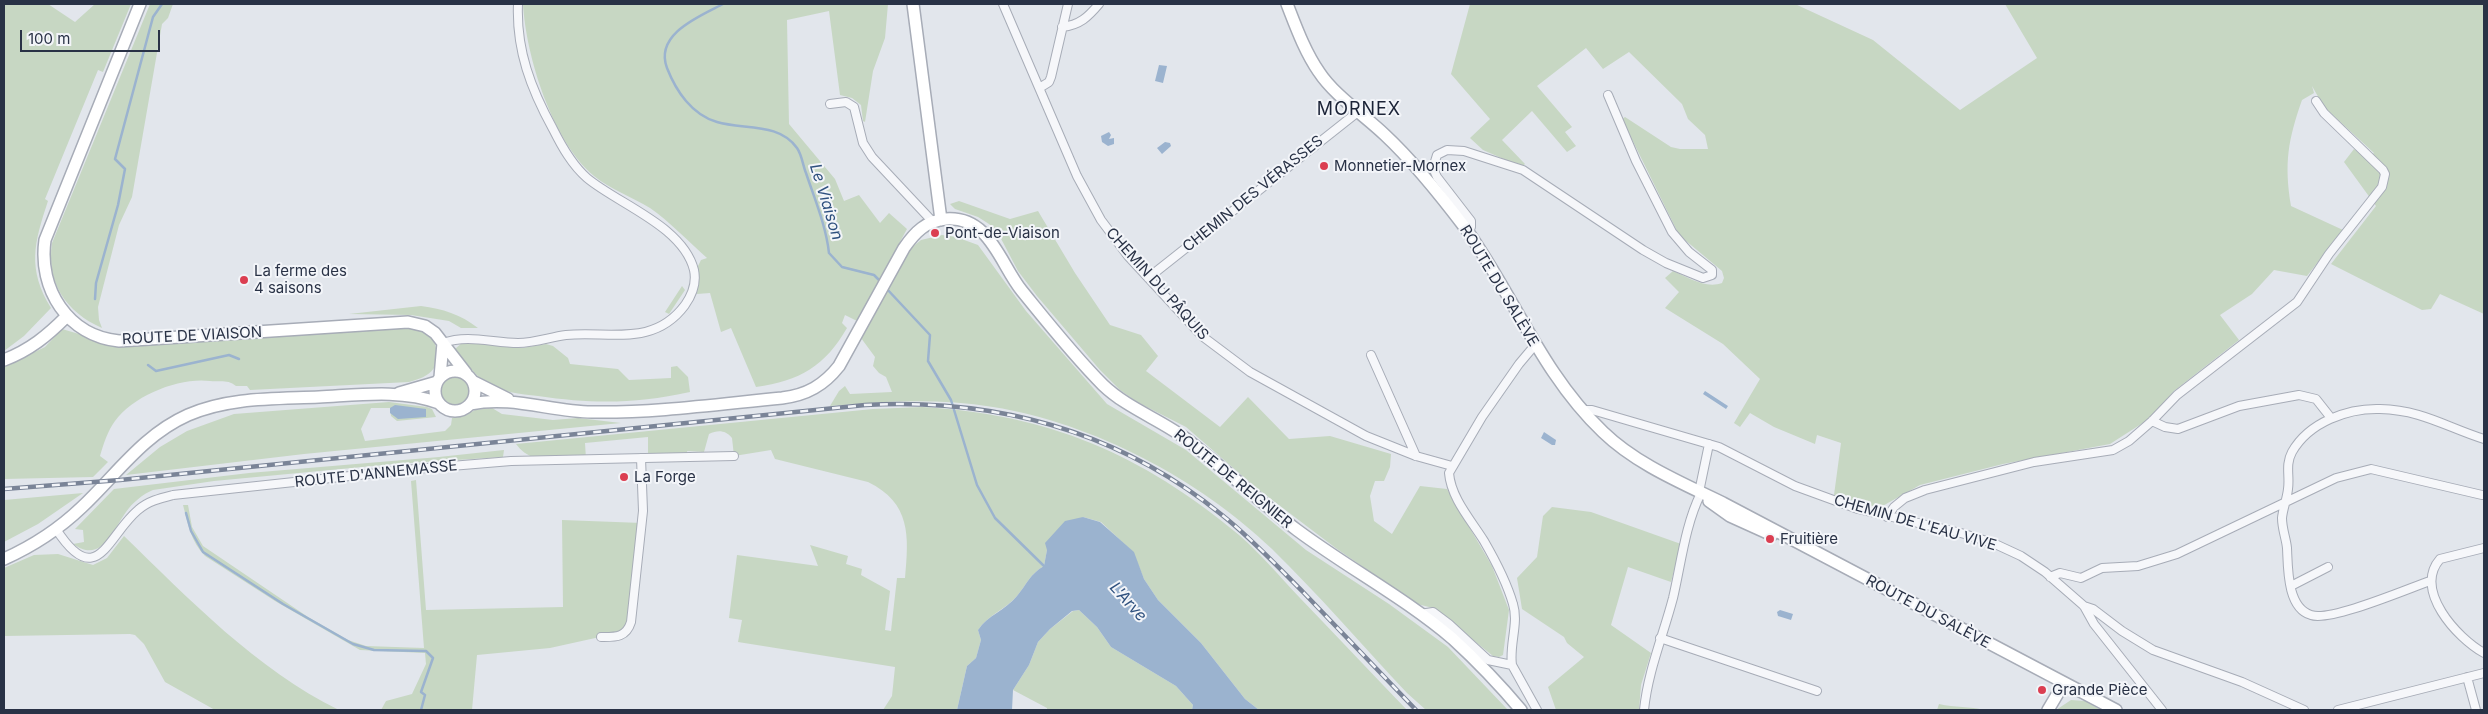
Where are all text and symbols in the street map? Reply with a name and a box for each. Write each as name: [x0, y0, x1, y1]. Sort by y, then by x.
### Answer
scale bar: [22, 20, 162, 52]
text: 100 m: [28, 29, 70, 48]
district label: MORNEX: [1316, 99, 1402, 121]
street label: CHEMIN DES VÉRASSES: [1179, 132, 1327, 256]
place label: Monnetier-Mornex: [1334, 157, 1466, 175]
marker: Monnetier-Mornex: [1318, 160, 1330, 172]
water label: Le Viaison: [805, 161, 847, 243]
street label: ROUTE DU SALÈVE: [1456, 222, 1542, 350]
place label: Pont-de-Viaison: [945, 224, 1060, 242]
street label: CHEMIN DU PÂQUIS: [1102, 224, 1212, 344]
marker: Pont-de-Viaison: [929, 227, 941, 239]
place label: La ferme des 4 saisons: [254, 262, 347, 297]
marker: La ferme des 4 saisons: [238, 274, 250, 286]
street label: ROUTE DE VIAISON: [121, 323, 263, 349]
street label: ROUTE DE REIGNIER: [1170, 426, 1296, 532]
street label: ROUTE D'ANNEMASSE: [294, 457, 458, 491]
place label: La Forge: [634, 468, 696, 486]
marker: La Forge: [618, 471, 630, 483]
street label: CHEMIN DE L'EAU VIVE: [1832, 491, 1998, 555]
place label: Fruitière: [1780, 530, 1838, 548]
marker: Fruitière: [1764, 533, 1776, 545]
street label: ROUTE DU SALÈVE: [1863, 572, 1993, 652]
water label: L'Arve: [1105, 578, 1151, 626]
place label: Grande Pièce: [2052, 681, 2148, 699]
marker: Grande Pièce: [2036, 684, 2048, 696]

